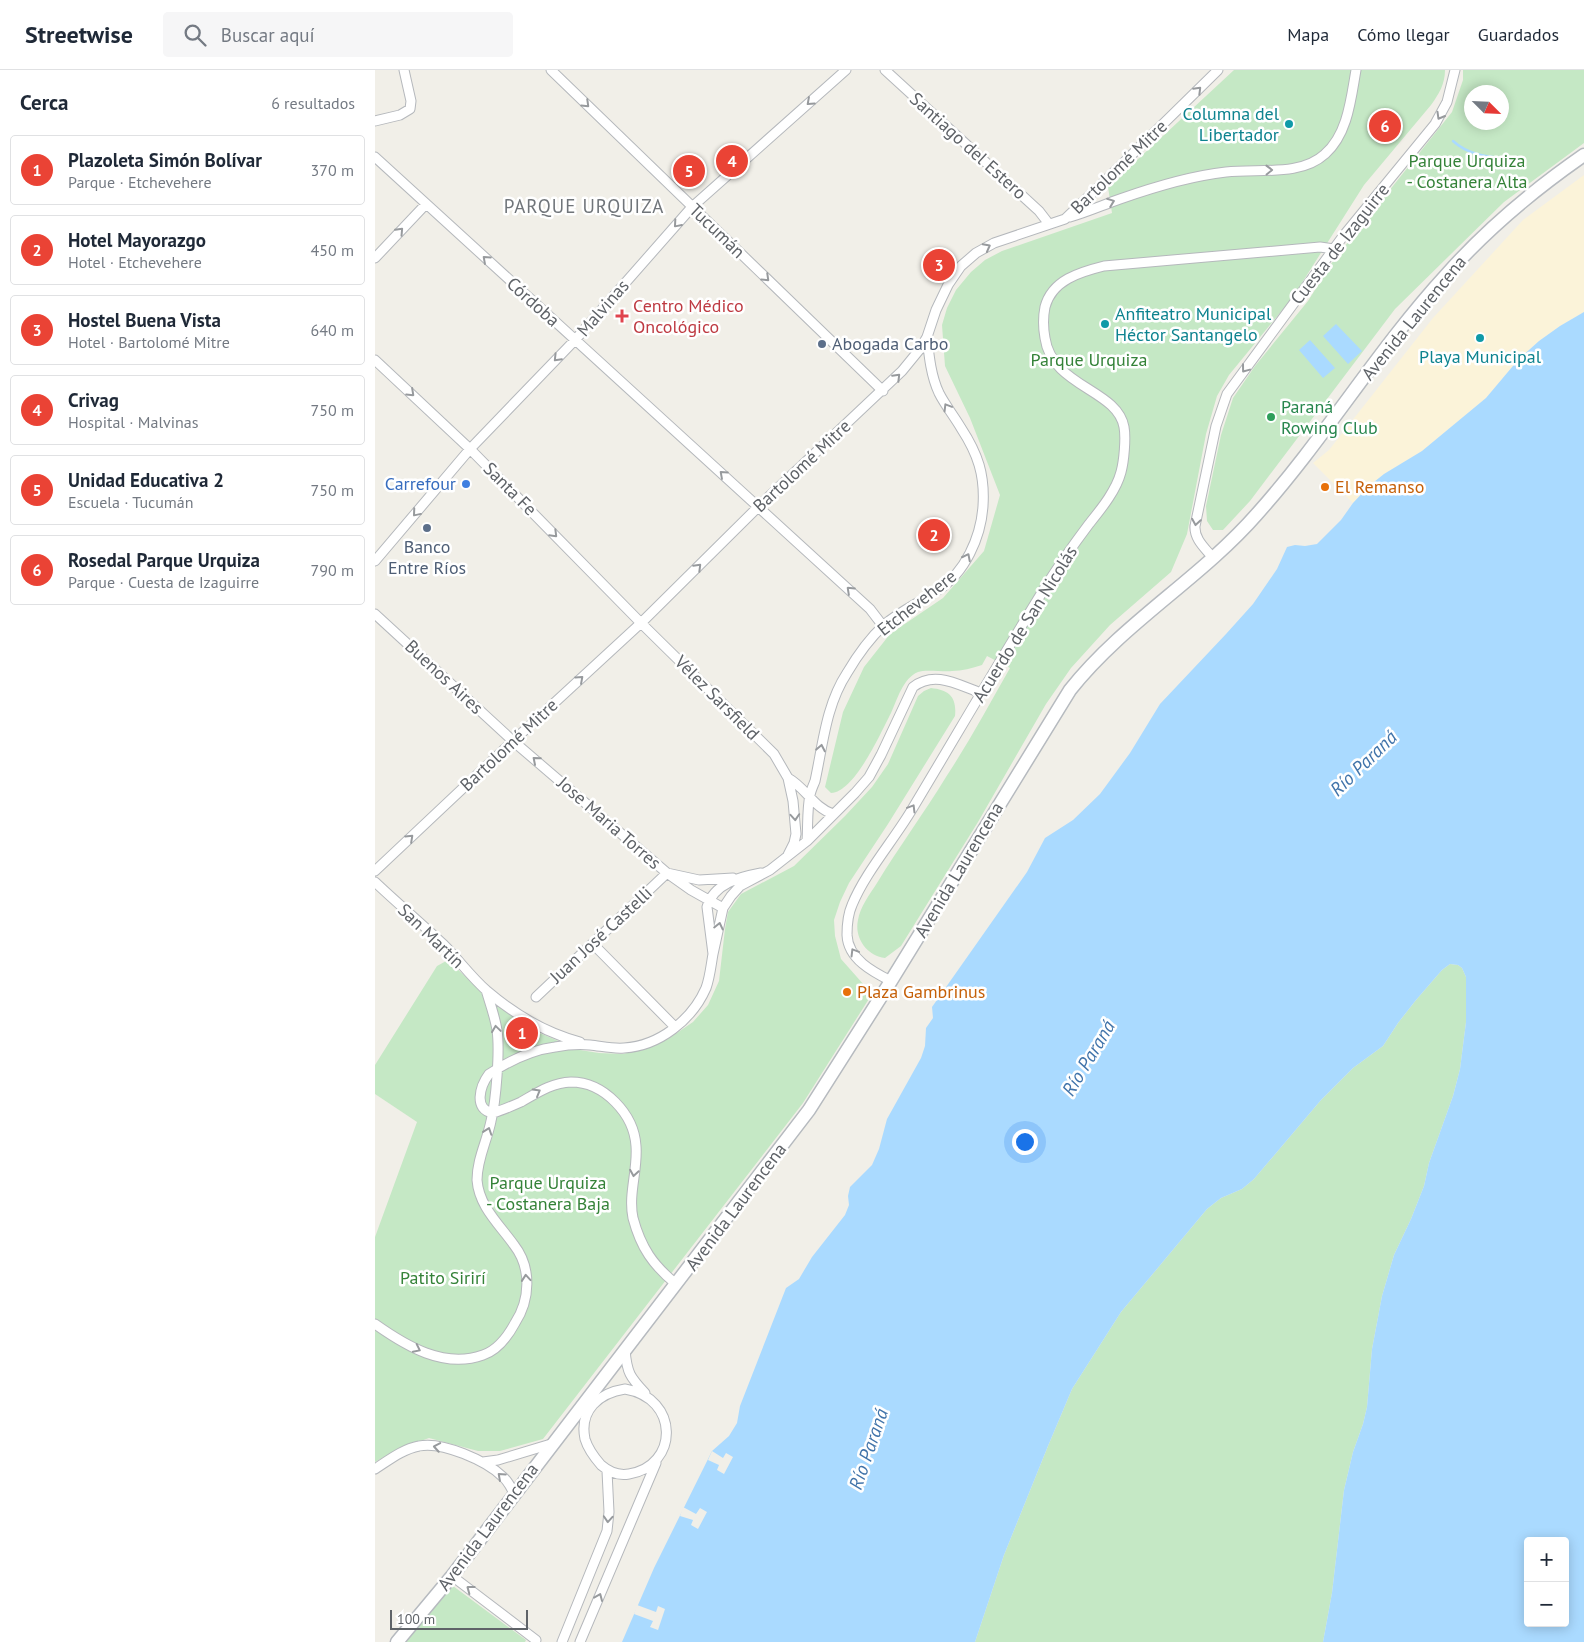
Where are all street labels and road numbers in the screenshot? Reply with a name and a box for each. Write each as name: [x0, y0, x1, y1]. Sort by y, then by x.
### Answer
street label: Santiago del Estero: [905, 87, 1031, 204]
street label: Bartolomé Mitre: [1066, 115, 1172, 219]
street label: Cuesta de Izaguirre: [1285, 178, 1394, 309]
street label: Tucumán: [685, 198, 750, 263]
street label: Avenida Laurencena: [1356, 251, 1471, 385]
street label: Córdoba: [502, 272, 565, 331]
street label: Malvinas: [572, 274, 634, 341]
street label: Bartolomé Mitre: [748, 414, 855, 517]
street label: Santa Fe: [479, 457, 542, 520]
street label: Acuerdo de San Nicolás: [967, 541, 1082, 706]
street label: Etchevehere: [873, 565, 961, 641]
street label: Buenos Aires: [400, 635, 488, 719]
street label: Vélez Sarsfield: [669, 650, 765, 745]
street label: Bartolomé Mitre: [455, 693, 562, 796]
street label: Jose Maria Torres: [552, 771, 666, 874]
street label: Avenida Laurencena: [909, 798, 1008, 942]
street label: Juan José Castelli: [544, 881, 657, 989]
street label: San Martín: [393, 898, 469, 973]
street label: Avenida Laurencena: [680, 1138, 791, 1275]
street label: Avenida Laurencena: [432, 1458, 543, 1595]

